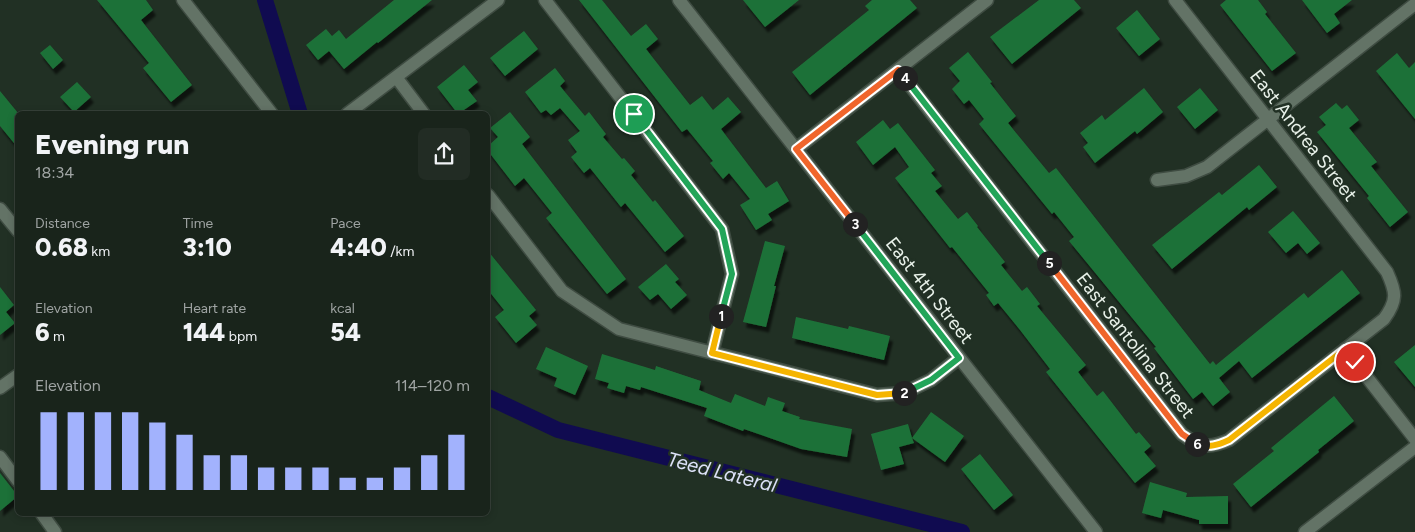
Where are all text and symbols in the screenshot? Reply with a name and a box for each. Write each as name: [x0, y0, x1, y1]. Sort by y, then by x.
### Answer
street label: East Andrea Street: [1245, 65, 1362, 206]
pin: 4: [892, 66, 918, 90]
text: 4: [901, 70, 910, 87]
pin: [613, 93, 655, 135]
icon: arrive: [620, 100, 648, 128]
text: Evening run: [35, 127, 189, 161]
button: share: [418, 128, 470, 180]
text: 18:34: [35, 163, 74, 182]
pin: 3: [842, 212, 868, 236]
text: Distance: [35, 215, 90, 232]
text: Time: [183, 215, 213, 232]
text: Pace: [330, 215, 361, 232]
text: 3: [852, 216, 859, 233]
text: 0.68: [35, 232, 88, 262]
text: 3:10: [183, 232, 232, 262]
text: 4:40: [330, 232, 387, 262]
street label: East 4th Street: [881, 232, 978, 348]
text: km: [88, 243, 110, 260]
text: /km: [387, 243, 414, 260]
pin: 5: [1036, 250, 1062, 276]
text: 5: [1045, 255, 1054, 272]
street label: East Santolina Street: [1072, 268, 1200, 423]
text: Elevation: [35, 300, 93, 317]
text: Heart rate: [183, 300, 246, 317]
text: kcal: [330, 300, 355, 317]
pin: 1: [708, 304, 734, 328]
text: 1: [719, 308, 724, 325]
text: 6: [35, 317, 50, 347]
text: 144: [183, 317, 225, 347]
text: 54: [330, 317, 361, 347]
text: m: [50, 328, 65, 345]
text: bpm: [225, 328, 257, 345]
pin: [1334, 341, 1376, 383]
icon: check: [1341, 348, 1369, 376]
text: Elevation: [35, 376, 101, 395]
text: 114–120 m: [395, 376, 470, 395]
pin: 2: [892, 380, 916, 406]
text: 2: [900, 385, 909, 402]
pin: 6: [1184, 432, 1210, 456]
text: 6: [1193, 436, 1202, 453]
water label: Teed Lateral: [665, 447, 780, 497]

